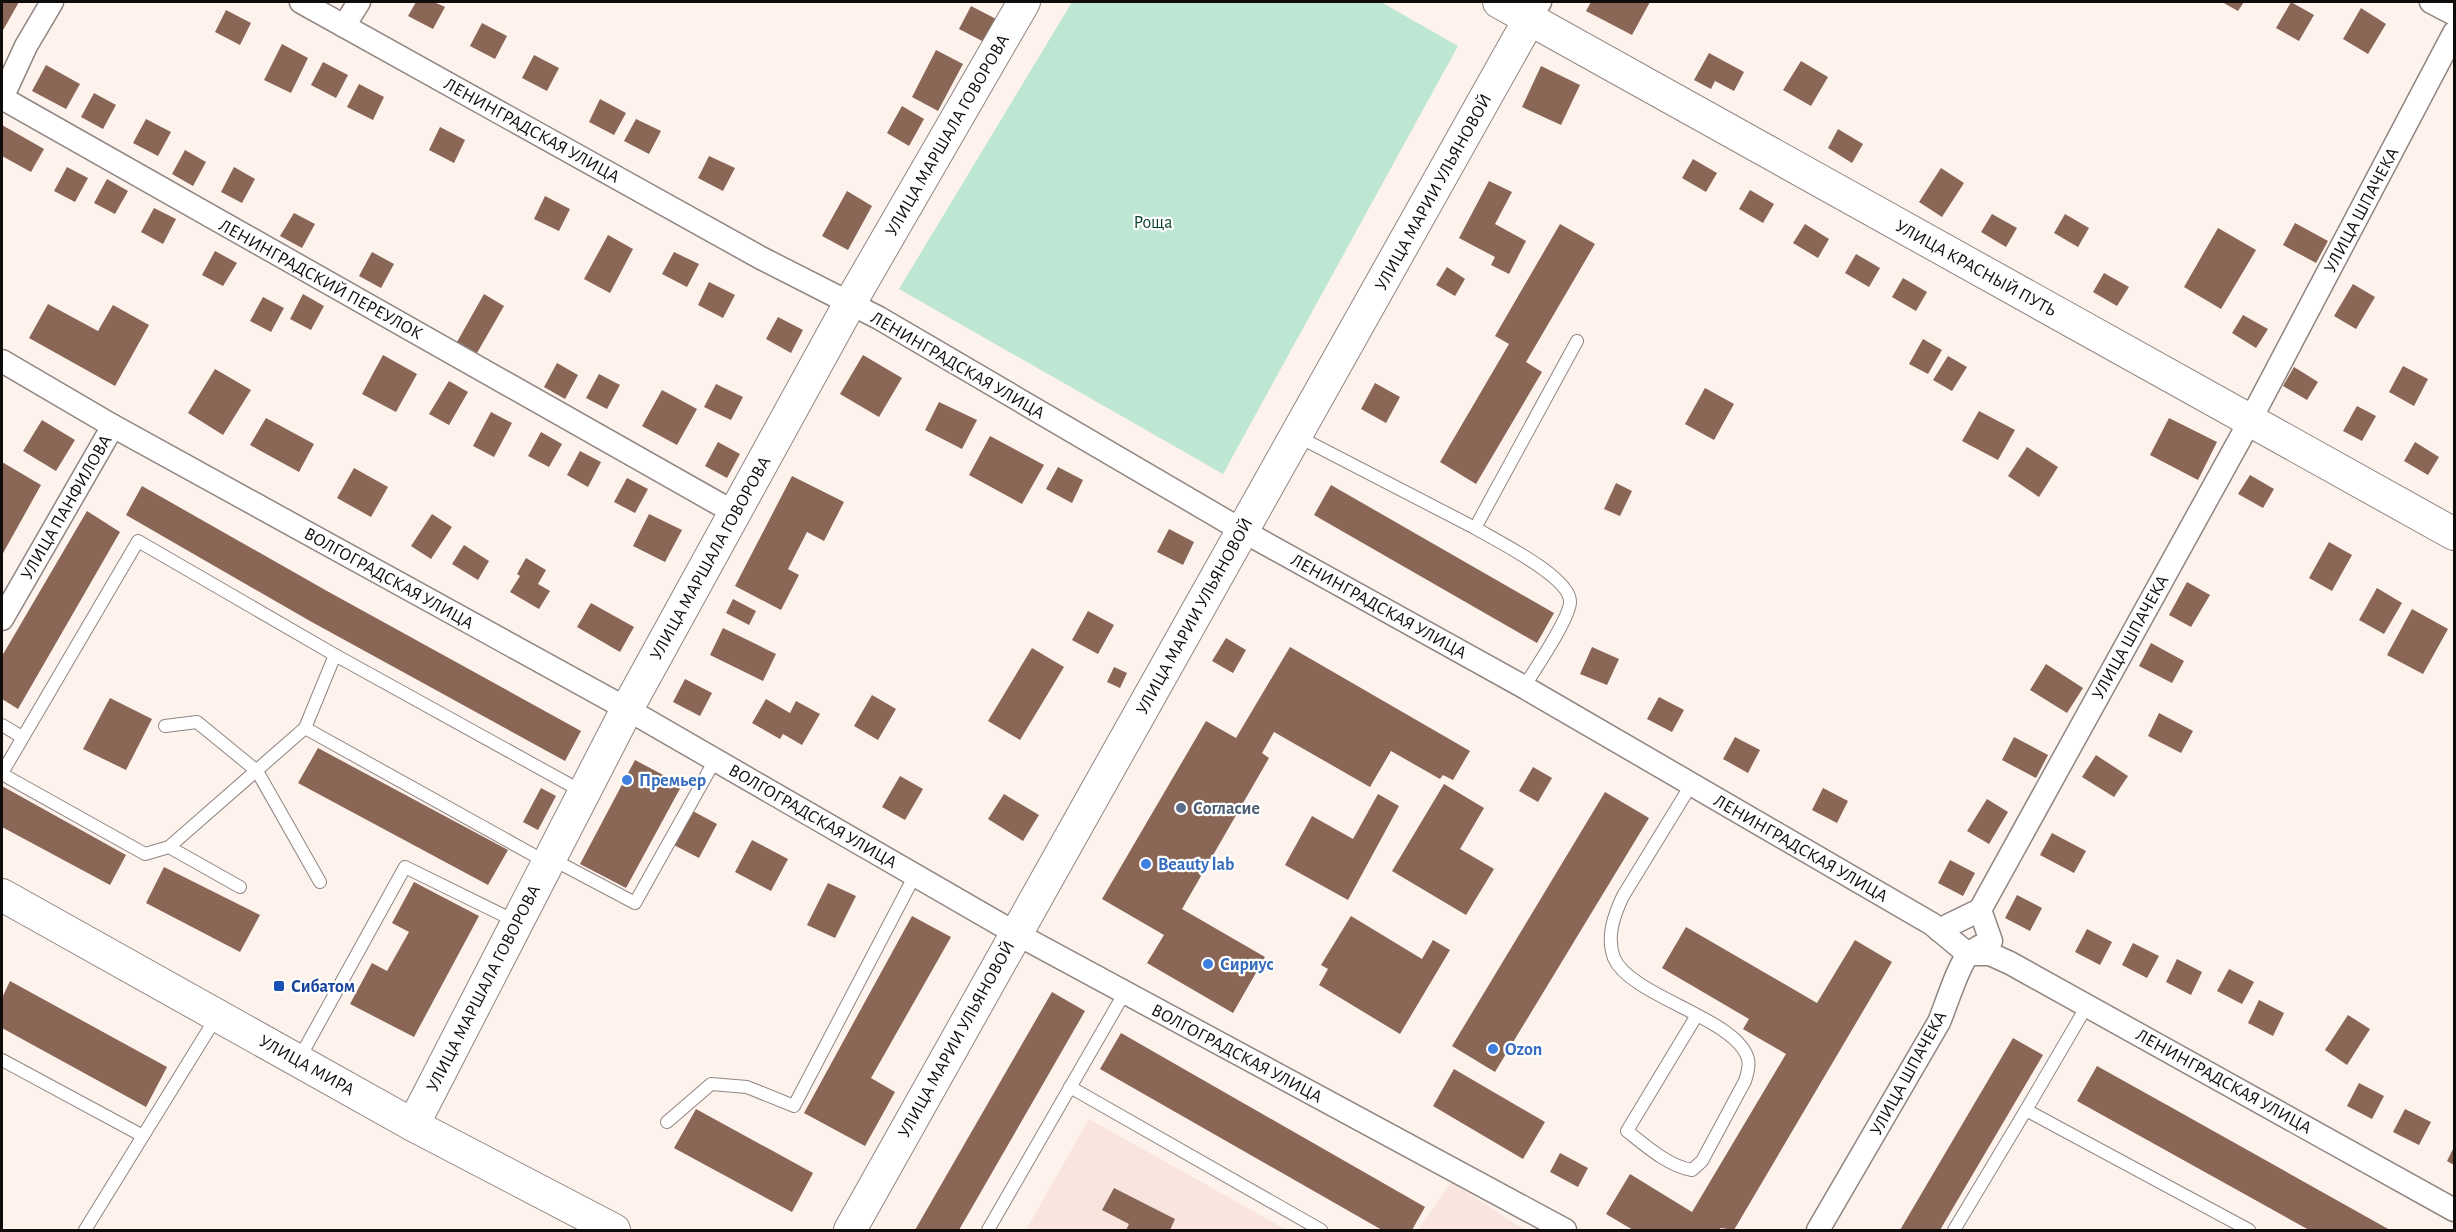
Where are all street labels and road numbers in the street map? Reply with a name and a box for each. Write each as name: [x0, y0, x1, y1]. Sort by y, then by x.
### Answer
street label: УЛИЦА МАРШАЛА ГОВОРОВА: [883, 31, 1013, 239]
street label: ЛЕНИНГРАДСКАЯ УЛИЦА: [441, 75, 623, 187]
street label: УЛИЦА МАРИИ УЛЬЯНОВОЙ: [1370, 90, 1496, 294]
street label: УЛИЦА ШПАЧЕКА: [2321, 145, 2403, 276]
street label: ЛЕНИНГРАДСКИЙ ПЕРЕУЛОК: [216, 215, 427, 344]
street label: УЛИЦА КРАСНЫЙ ПУТЬ: [1892, 215, 2060, 321]
street label: ЛЕНИНГРАДСКАЯ УЛИЦА: [867, 309, 1048, 423]
street label: УЛИЦА ПАНФИЛОВА: [18, 432, 116, 583]
street label: УЛИЦА МАРШАЛА ГОВОРОВА: [647, 453, 775, 663]
street label: УЛИЦА МАРИИ УЛЬЯНОВОЙ: [1131, 514, 1257, 718]
street label: ВОЛГОГРАДСКАЯ УЛИЦА: [301, 525, 477, 633]
street label: ЛЕНИНГРАДСКАЯ УЛИЦА: [1288, 551, 1470, 663]
street label: УЛИЦА ШПАЧЕКА: [2089, 572, 2173, 703]
street label: ВОЛГОГРАДСКАЯ УЛИЦА: [725, 761, 900, 873]
street label: ЛЕНИНГРАДСКАЯ УЛИЦА: [1710, 792, 1891, 906]
street label: УЛИЦА МАРШАЛА ГОВОРОВА: [424, 882, 544, 1095]
street label: УЛИЦА МАРИИ УЛЬЯНОВОЙ: [893, 937, 1019, 1141]
street label: ВОЛГОГРАДСКАЯ УЛИЦА: [1148, 1001, 1325, 1107]
street label: УЛИЦА ШПАЧЕКА: [1867, 1008, 1951, 1139]
street label: ЛЕНИНГРАДСКАЯ УЛИЦА: [2133, 1026, 2315, 1138]
street label: УЛИЦА МИРА: [256, 1032, 358, 1100]

